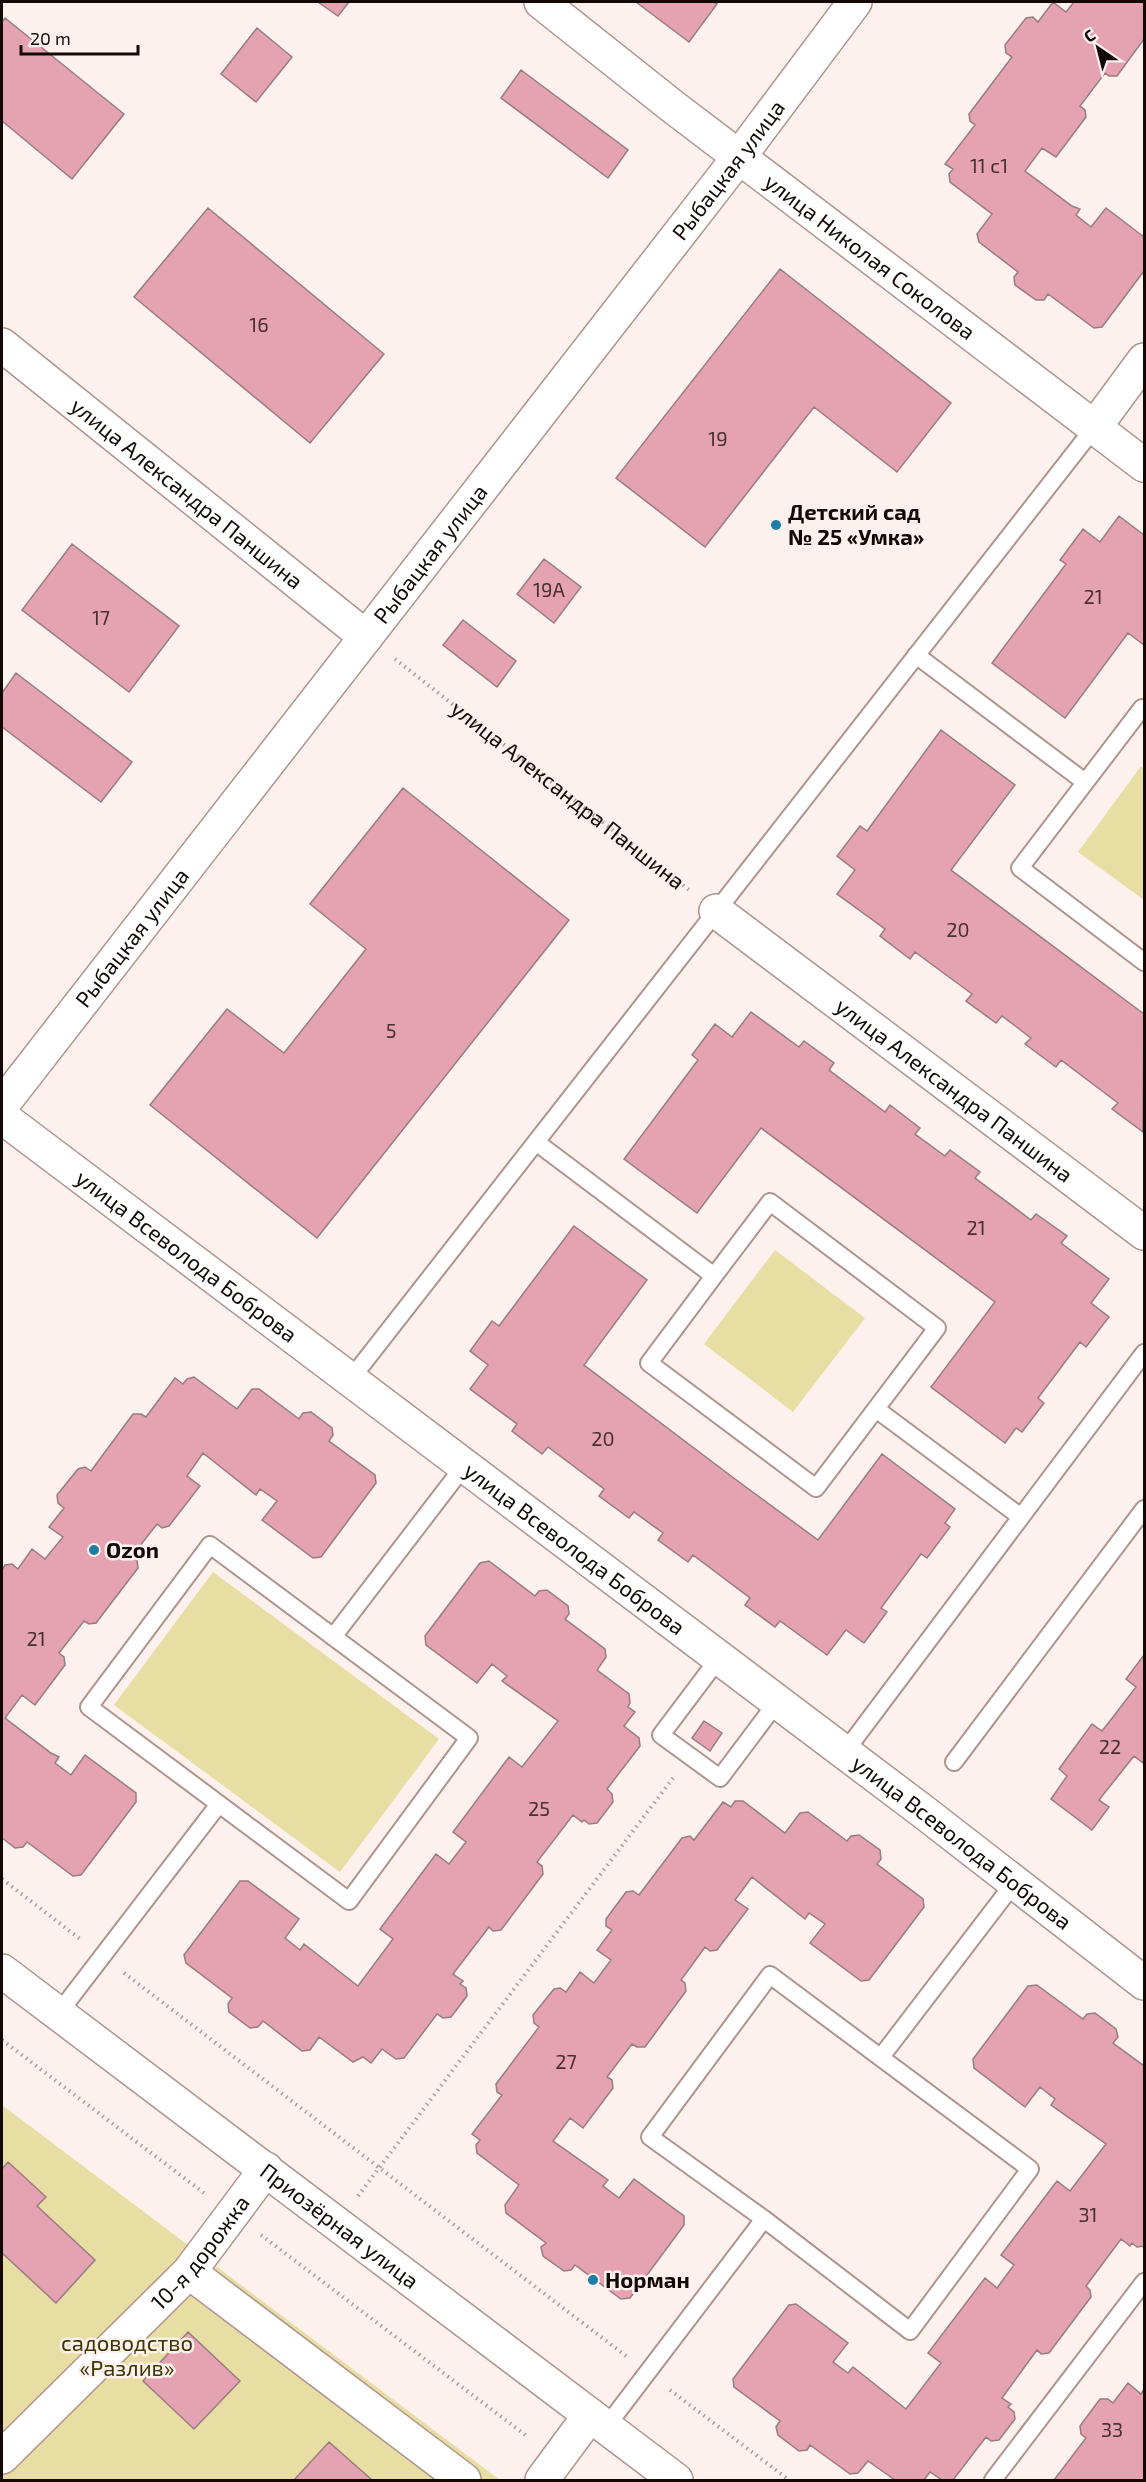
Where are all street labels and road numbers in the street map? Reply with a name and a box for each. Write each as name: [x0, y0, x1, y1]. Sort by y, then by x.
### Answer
street label: Рыбацкая улица: [666, 94, 789, 244]
street label: улица Николая Соколова: [759, 167, 981, 344]
street label: улица Александра Паншина: [66, 392, 309, 593]
street label: Рыбацкая улица: [367, 479, 492, 628]
street label: улица Александра Паншина: [446, 694, 691, 894]
street label: Рыбацкая улица: [69, 862, 193, 1012]
street label: улица Александра Паншина: [830, 992, 1078, 1187]
street label: улица Всеволода Боброва: [71, 1164, 303, 1347]
street label: улица Всеволода Боброва: [459, 1456, 691, 1640]
street label: улица Всеволода Боброва: [847, 1749, 1077, 1934]
street label: Приозёрная улица: [256, 2157, 425, 2293]
street label: 10-я дорожка: [145, 2190, 254, 2315]

